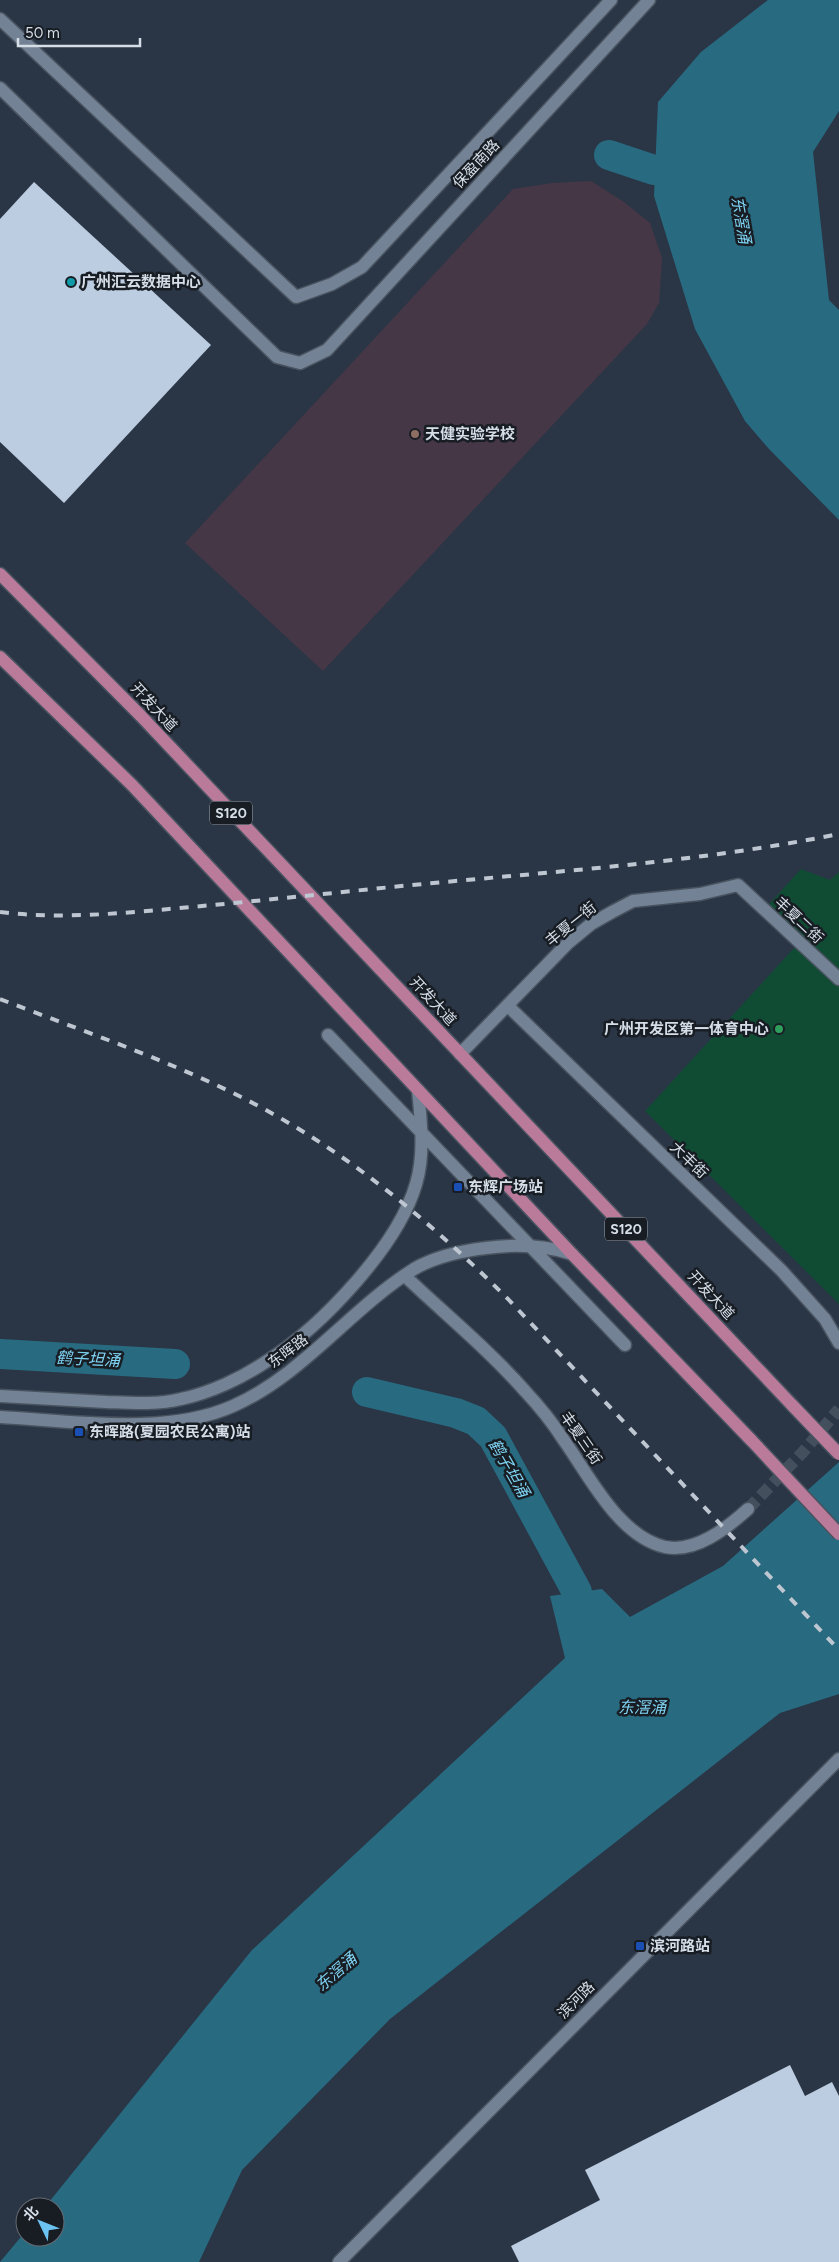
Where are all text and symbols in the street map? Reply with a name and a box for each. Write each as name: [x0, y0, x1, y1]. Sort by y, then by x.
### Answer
scale bar: [18, 15, 140, 47]
text: 50 m: [25, 24, 60, 42]
street label: 保盈南路: [449, 136, 503, 192]
water label: 东滘涌: [727, 195, 755, 247]
place label: 广州汇云数据中心: [81, 273, 201, 291]
marker: 广州汇云数据中心: [65, 276, 77, 288]
place label: 天健实验学校: [425, 425, 515, 443]
marker: 天健实验学校: [409, 428, 421, 440]
street label: 开发大道: [127, 679, 181, 735]
road number: S120: [210, 801, 252, 824]
street label: 丰夏二街: [771, 893, 827, 947]
street label: 丰夏一街: [542, 898, 600, 950]
street label: 开发大道: [406, 973, 460, 1029]
place label: 广州开发区第一体育中心: [604, 1020, 769, 1038]
marker: 广州开发区第一体育中心: [773, 1023, 785, 1035]
street label: 大丰街: [667, 1138, 711, 1182]
place label: 东辉广场站: [468, 1178, 543, 1196]
marker: 东辉广场站: [452, 1181, 464, 1193]
road number: S120: [605, 1218, 647, 1240]
street label: 开发大道: [684, 1267, 738, 1323]
street label: 东晖路: [265, 1330, 311, 1372]
water label: 鹤子坦涌: [56, 1348, 122, 1370]
street label: 丰夏三街: [556, 1408, 606, 1468]
place label: 东晖路(夏园农民公寓)站: [89, 1423, 250, 1441]
marker: 东晖路(夏园农民公寓)站: [73, 1426, 85, 1438]
water label: 鹤子坦涌: [485, 1436, 534, 1502]
water label: 东滘涌: [618, 1698, 668, 1717]
place label: 滨河路站: [650, 1937, 710, 1955]
marker: 滨河路站: [634, 1940, 646, 1952]
water label: 东滘涌: [312, 1948, 362, 1995]
street label: 滨河路: [554, 1978, 598, 2022]
north arrow: [15, 2197, 65, 2247]
text: 北: [20, 2203, 42, 2224]

